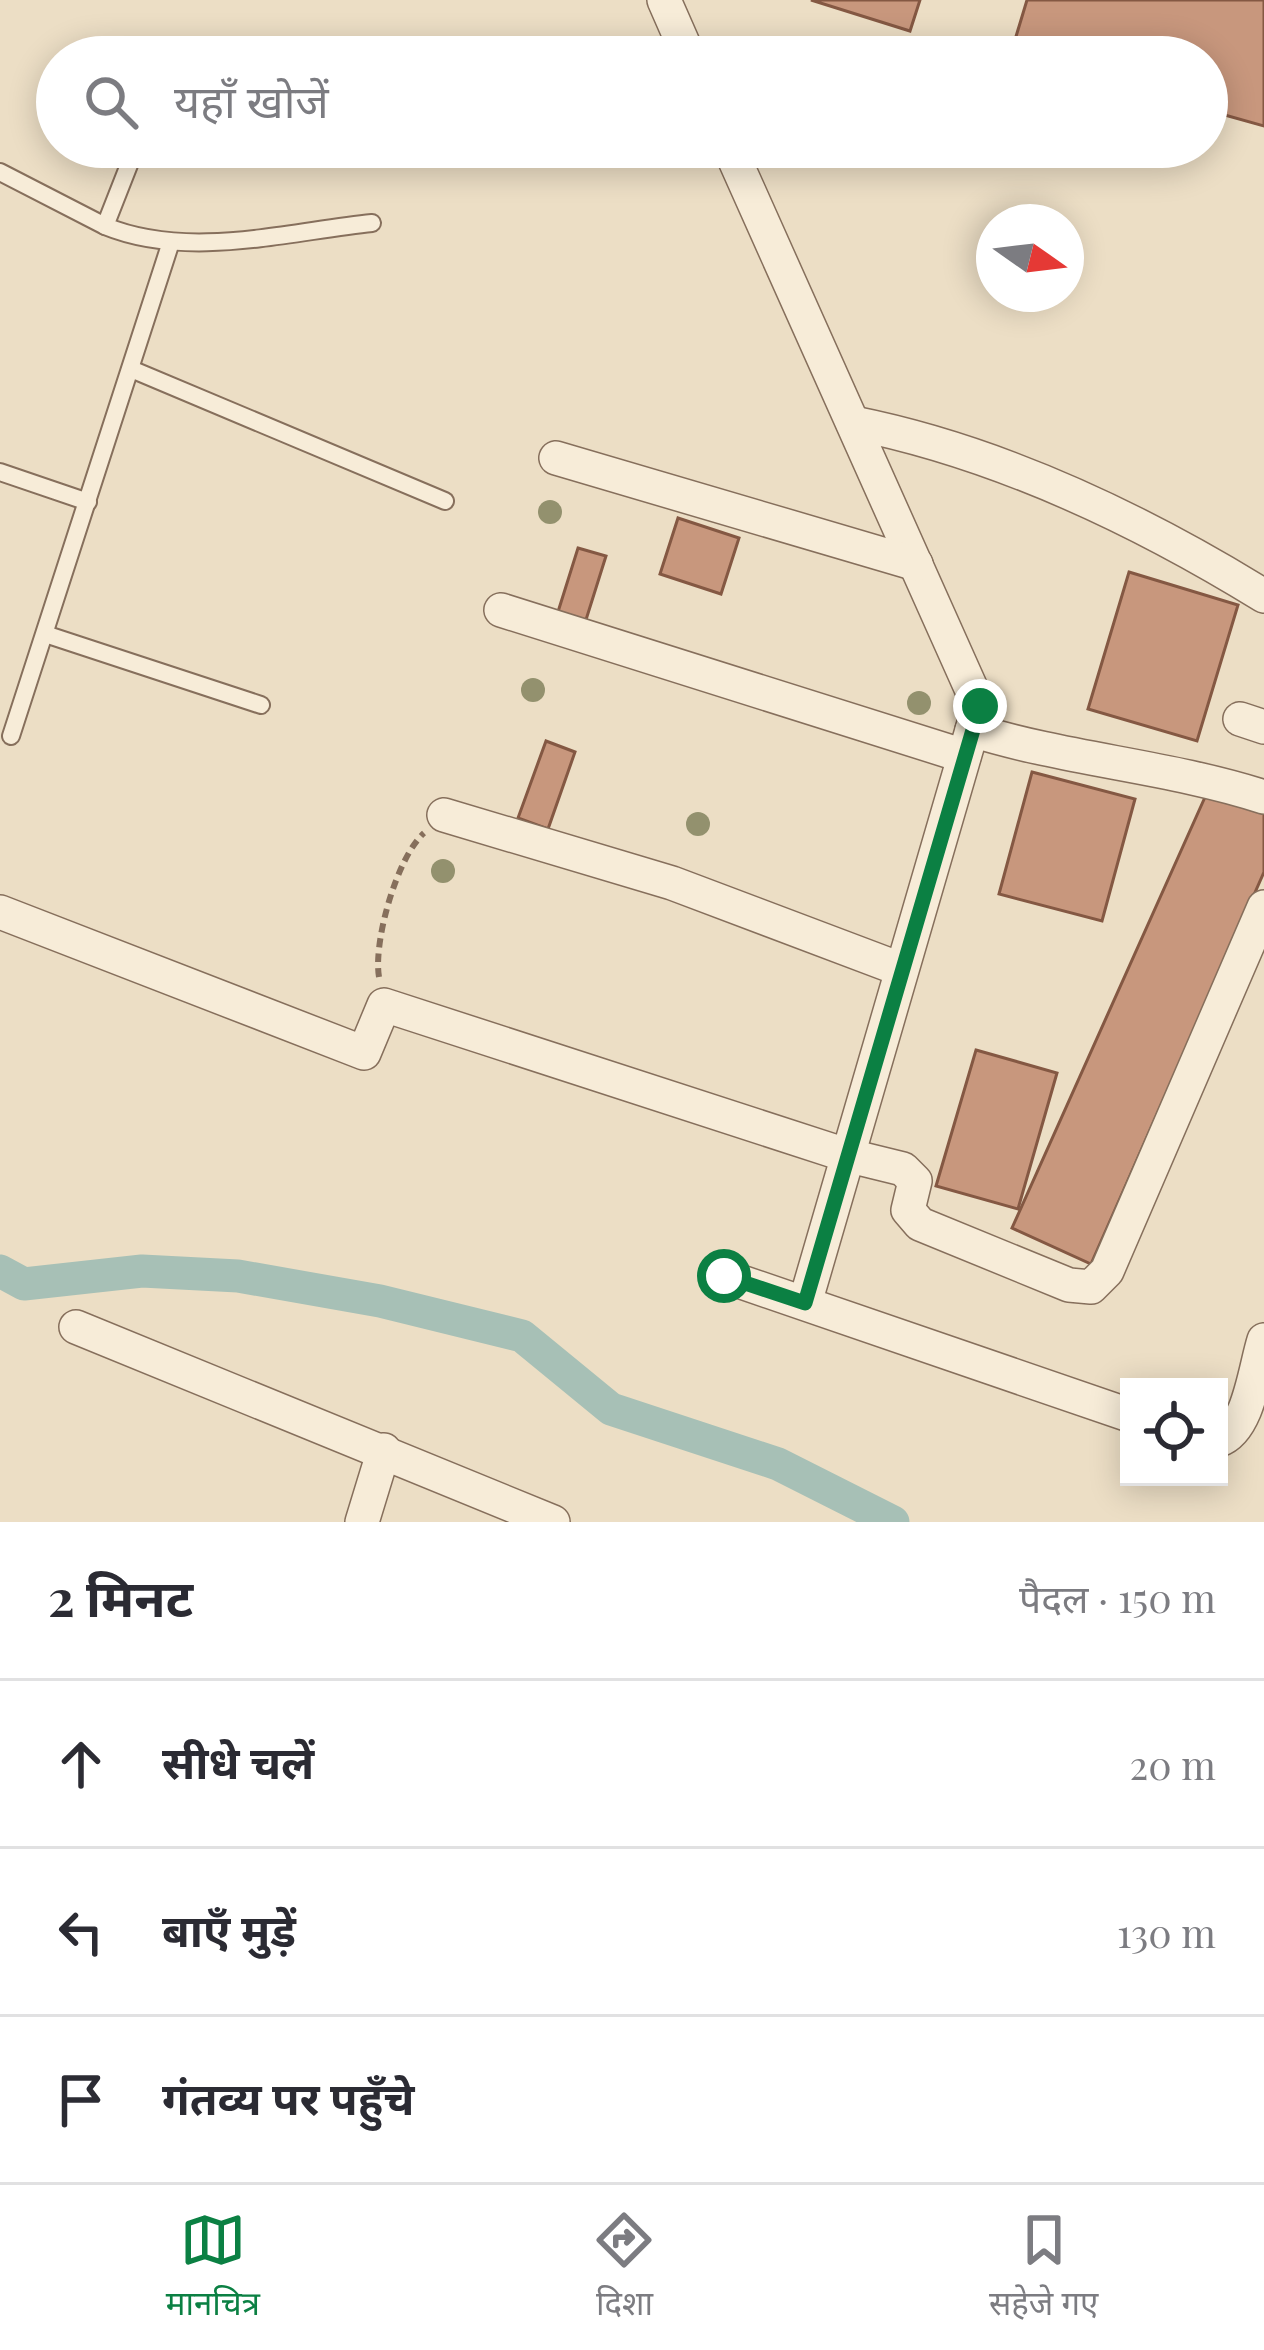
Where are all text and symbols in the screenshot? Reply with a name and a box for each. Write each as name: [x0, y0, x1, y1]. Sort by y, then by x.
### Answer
search box: [36, 36, 1228, 168]
icon: search: [78, 69, 144, 135]
text: यहाँ खोजें: [174, 69, 329, 129]
north arrow: [976, 204, 1084, 312]
route end: [953, 679, 1007, 733]
route start: [697, 1249, 751, 1303]
map controls: [1120, 1378, 1228, 1486]
button: locate: [1120, 1378, 1228, 1486]
text: 2 मिनट: [48, 1562, 193, 1630]
text: पैदल · 150 m: [1019, 1571, 1216, 1623]
text: सीधे चलें: [162, 1730, 314, 1790]
icon: ahead: [48, 1731, 114, 1797]
text: 20 m: [1130, 1738, 1216, 1790]
text: बाएँ मुड़ें: [162, 1898, 296, 1958]
icon: left: [48, 1899, 114, 1965]
text: 130 m: [1117, 1906, 1216, 1958]
text: गंतव्य पर पहुँचे: [162, 2066, 414, 2126]
icon: arrive: [48, 2067, 114, 2133]
tab: मानचित्र: [166, 2207, 260, 2328]
tab: दिशा: [591, 2207, 657, 2328]
tab: सहेजे गए: [989, 2207, 1098, 2328]

